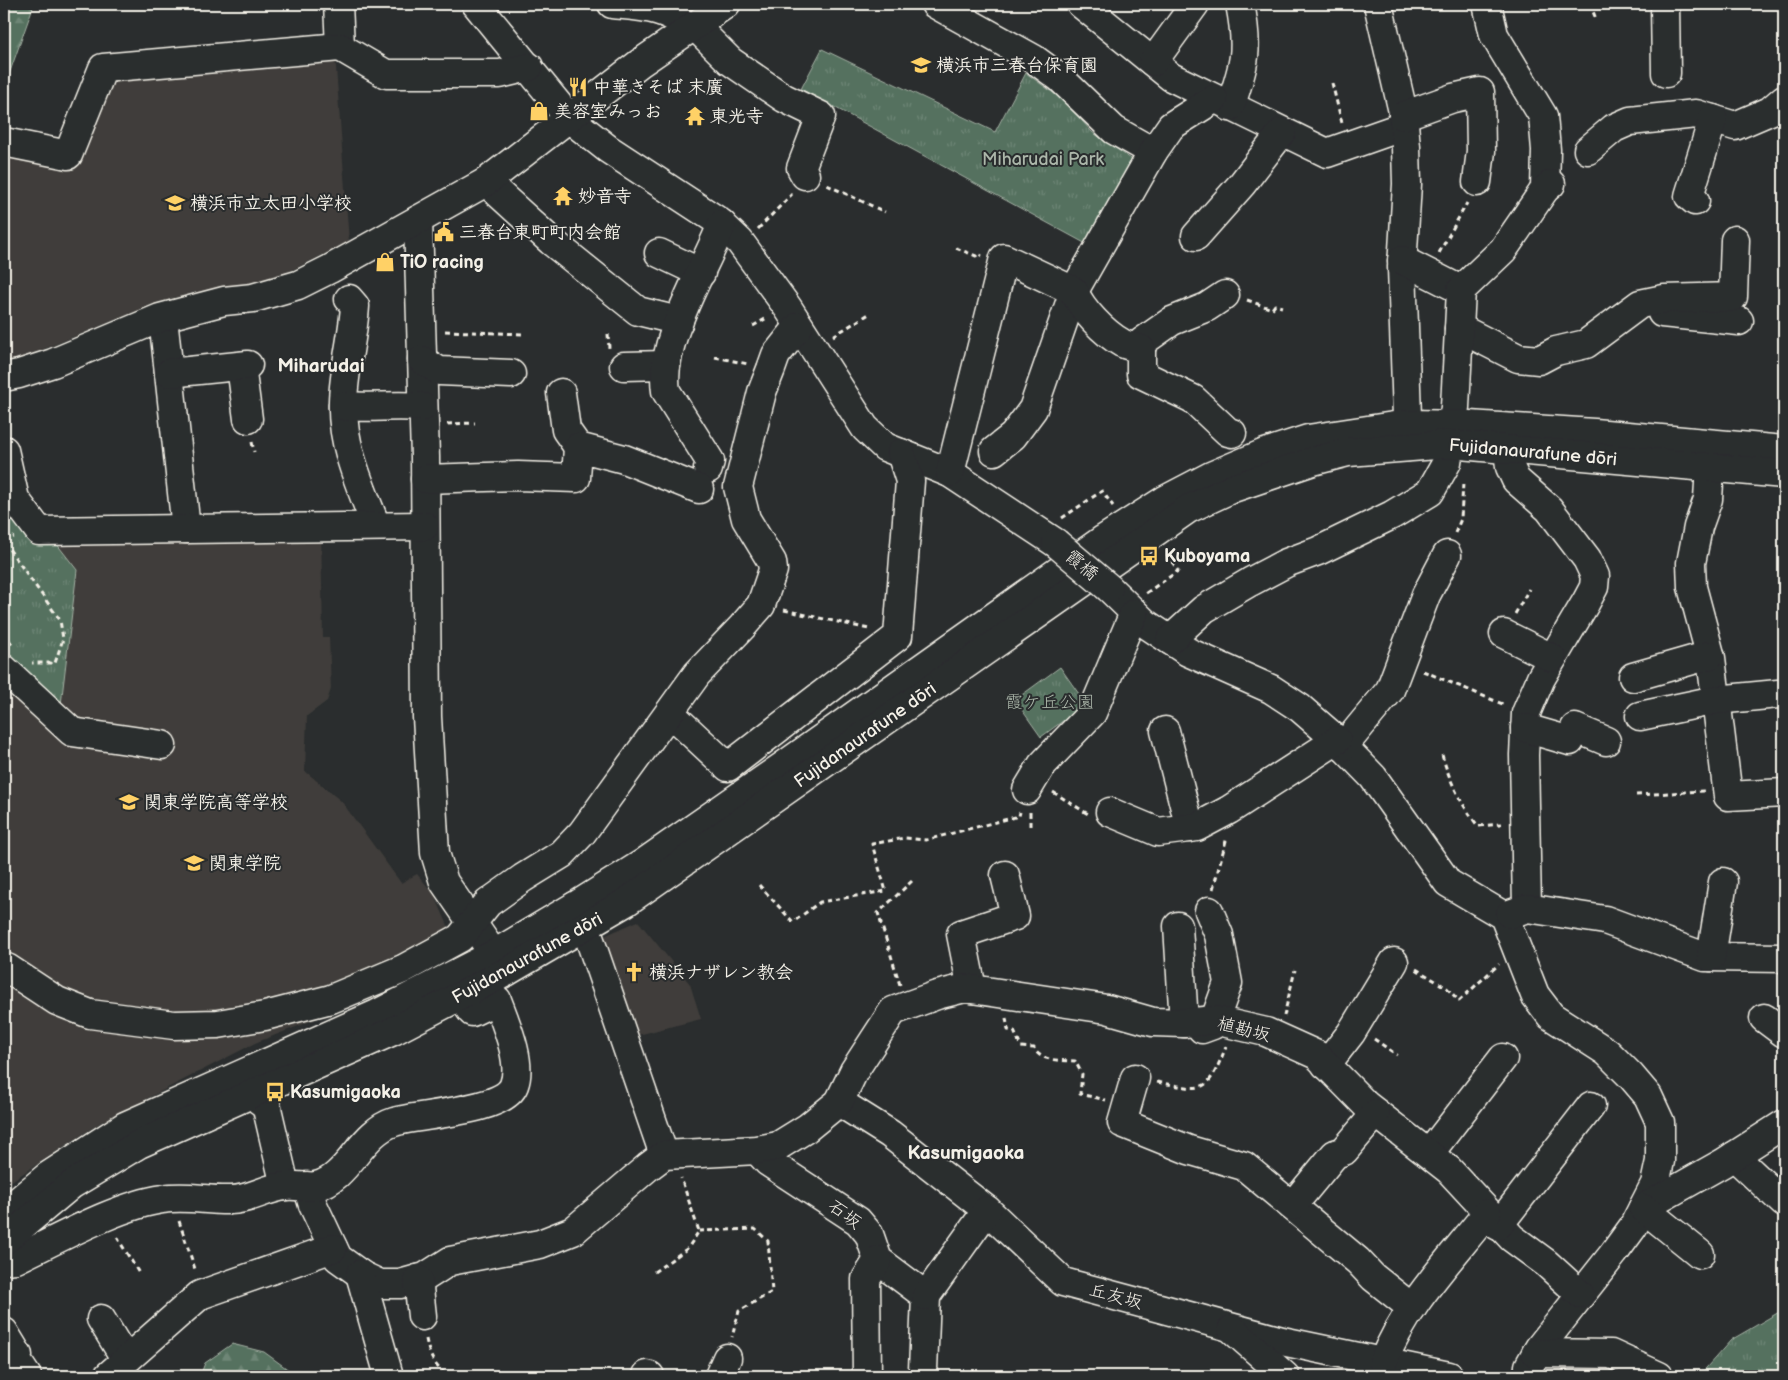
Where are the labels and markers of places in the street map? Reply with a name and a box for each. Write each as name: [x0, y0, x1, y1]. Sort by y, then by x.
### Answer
school or university icon: 横浜市三春台保育園: [910, 54, 932, 76]
place label: 横浜市三春台保育園: [936, 55, 1098, 76]
restaurant icon: 中華きそば 末廣: [567, 76, 589, 98]
place label: 中華きそば 末廣: [593, 77, 724, 98]
shop icon: 美容室みっお: [528, 100, 550, 122]
place label: 美容室みっお: [554, 101, 662, 122]
temple icon: 東光寺: [684, 105, 706, 127]
place label: 東光寺: [710, 106, 764, 127]
temple icon: 妙音寺: [552, 185, 574, 207]
place label: 妙音寺: [578, 186, 632, 207]
school or university icon: 横浜市立太田小学校: [164, 192, 186, 214]
place label: 横浜市立太田小学校: [190, 193, 352, 214]
public building icon: 三春台東町町内会館: [433, 221, 455, 243]
place label: 三春台東町町内会館: [459, 222, 621, 243]
shop icon: TiO racing: [374, 251, 396, 273]
place label: TiO racing: [400, 252, 484, 273]
bus stop icon: Kuboyama: [1138, 545, 1160, 567]
place label: Kuboyama: [1164, 546, 1250, 567]
school or university icon: 関東学院高等学校: [118, 791, 140, 813]
place label: 関東学院高等学校: [144, 792, 288, 813]
school or university icon: 関東学院: [183, 852, 205, 874]
place label: 関東学院: [209, 853, 281, 874]
church icon: 横浜ナザレン教会: [623, 961, 645, 983]
place label: 横浜ナザレン教会: [649, 962, 793, 983]
bus stop icon: Kasumigaoka: [264, 1081, 286, 1103]
place label: Kasumigaoka: [290, 1082, 401, 1103]

